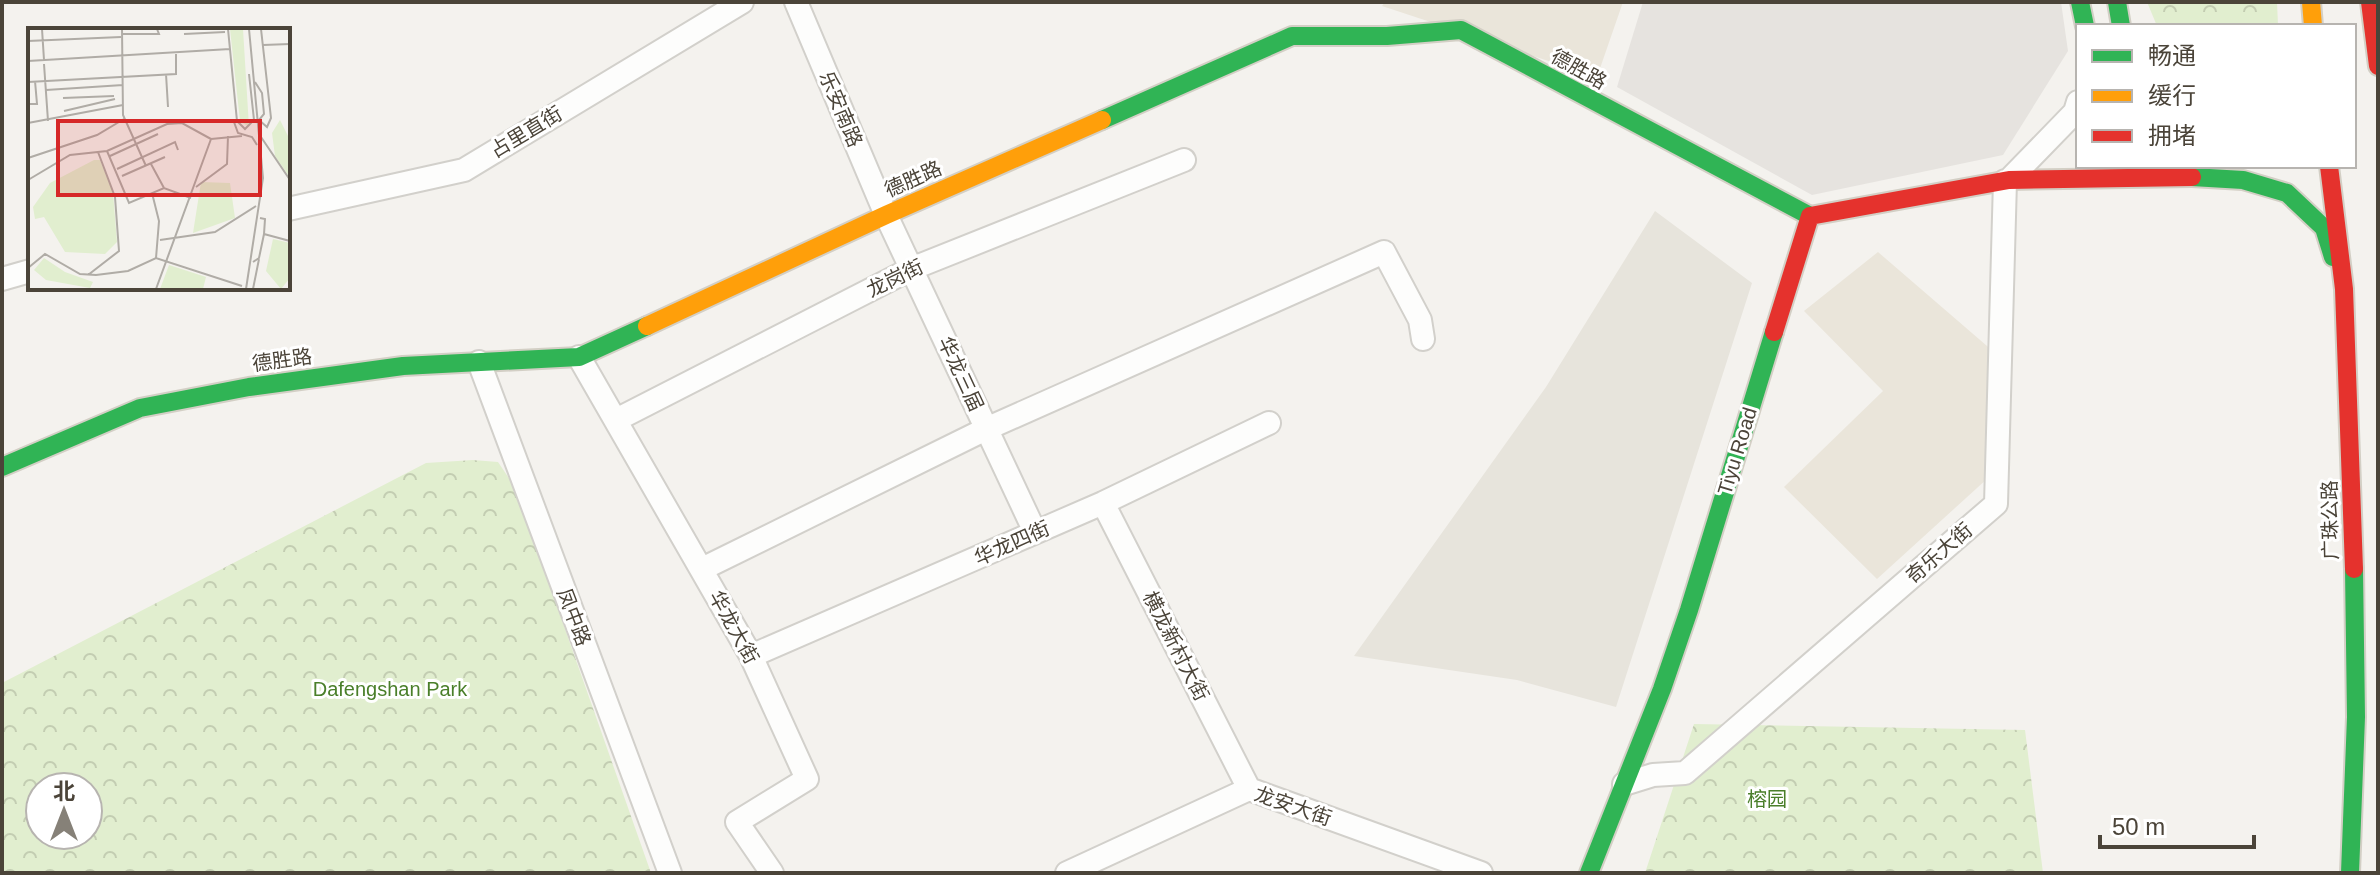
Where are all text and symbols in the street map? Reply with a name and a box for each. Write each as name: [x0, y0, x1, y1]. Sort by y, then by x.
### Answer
legend: [2076, 24, 2356, 168]
inset map: [28, 28, 290, 290]
text: 畅通: [2148, 42, 2196, 69]
street label: 德胜路: [1547, 45, 1611, 93]
street label: 乐安南路: [815, 68, 867, 150]
text: 缓行: [2148, 82, 2196, 109]
street label: 占里直街: [486, 102, 566, 162]
text: 拥堵: [2148, 122, 2196, 149]
street label: 德胜路: [881, 157, 945, 201]
street label: 龙岗街: [863, 255, 927, 301]
street label: 华龙三届: [934, 333, 988, 415]
street label: 德胜路: [251, 345, 313, 375]
street label: Tiyu Road: [1713, 405, 1761, 497]
street label: 广珠公路: [2318, 480, 2342, 560]
street label: 华龙四街: [971, 517, 1053, 569]
street label: 奇乐大街: [1902, 518, 1976, 588]
street label: 凤中路: [553, 585, 595, 649]
street label: 华龙大街: [705, 587, 763, 667]
street label: 横龙新村大街: [1139, 588, 1213, 704]
park label: Dafengshan Park: [313, 678, 468, 700]
north arrow: [24, 771, 104, 851]
text: 北: [53, 779, 75, 804]
street label: 龙安大街: [1252, 783, 1334, 829]
park label: 榕园: [1747, 788, 1787, 810]
scale bar: [2100, 799, 2254, 849]
text: 50 m: [2112, 813, 2165, 840]

